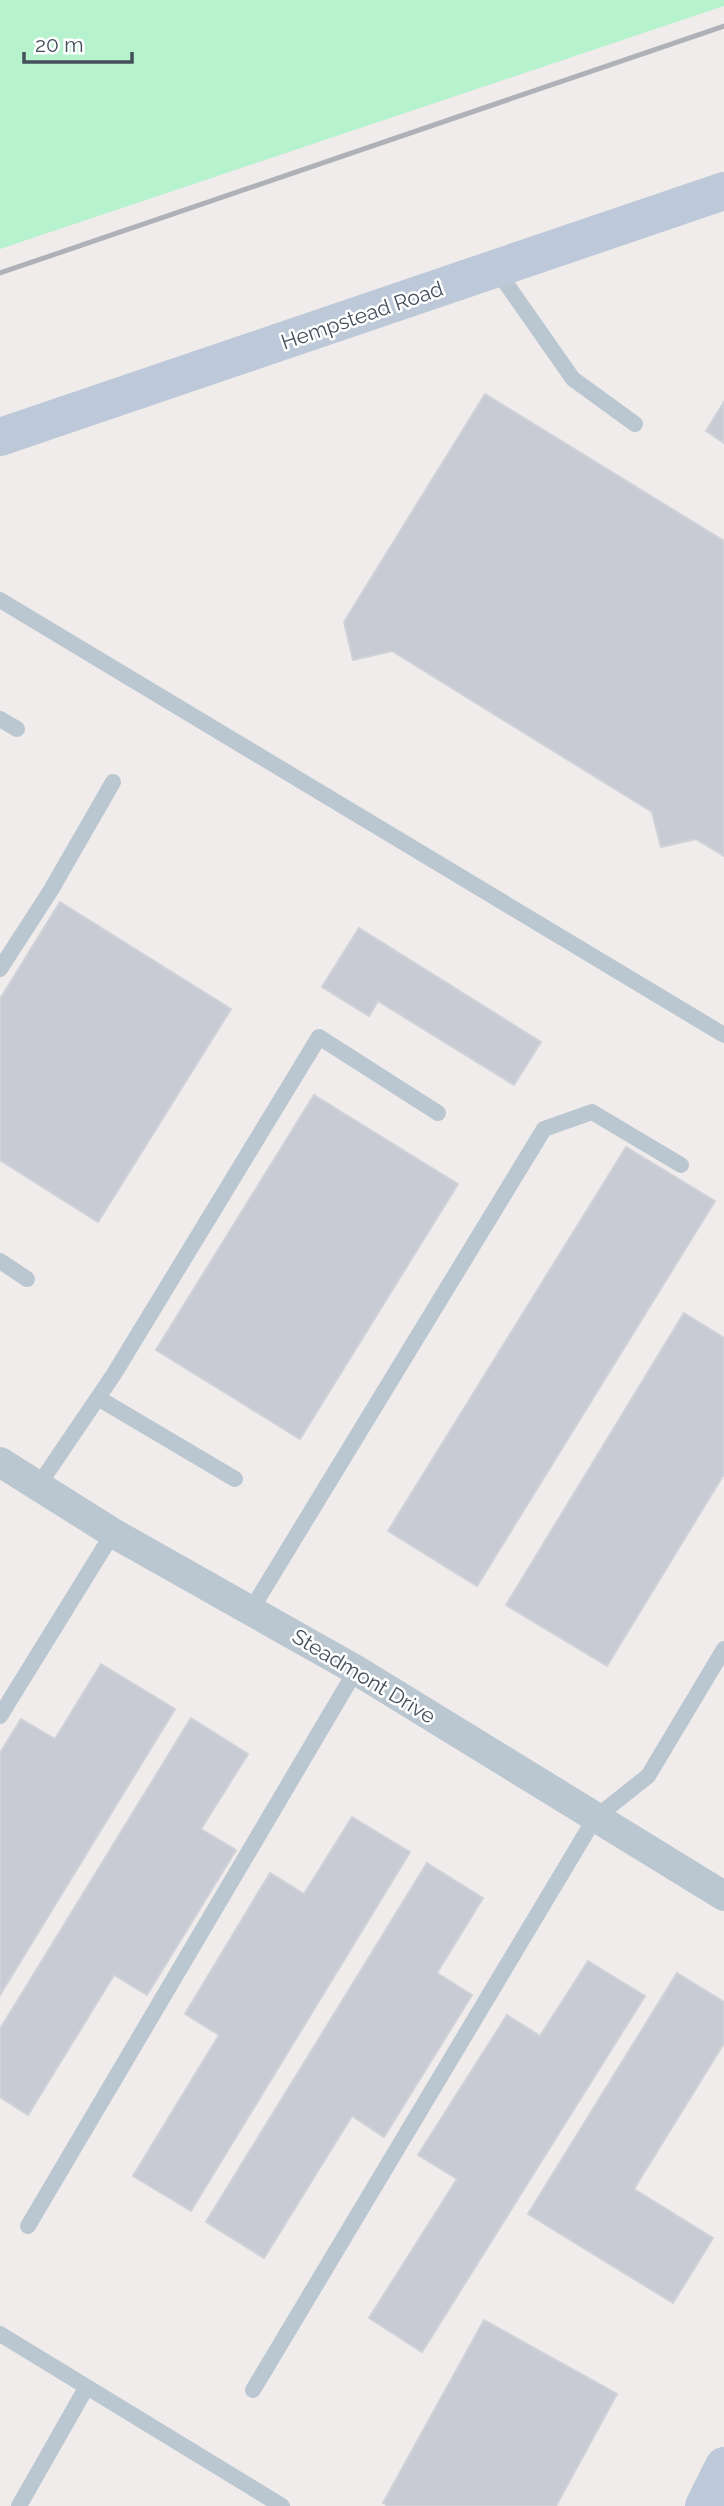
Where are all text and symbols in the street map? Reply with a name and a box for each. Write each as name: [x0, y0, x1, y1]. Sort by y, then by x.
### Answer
scale bar: [24, 21, 133, 65]
text: 20 m: [35, 32, 83, 57]
street label: Hempstead Road: [278, 276, 446, 354]
street label: Steadmont Drive: [288, 1623, 440, 1729]

